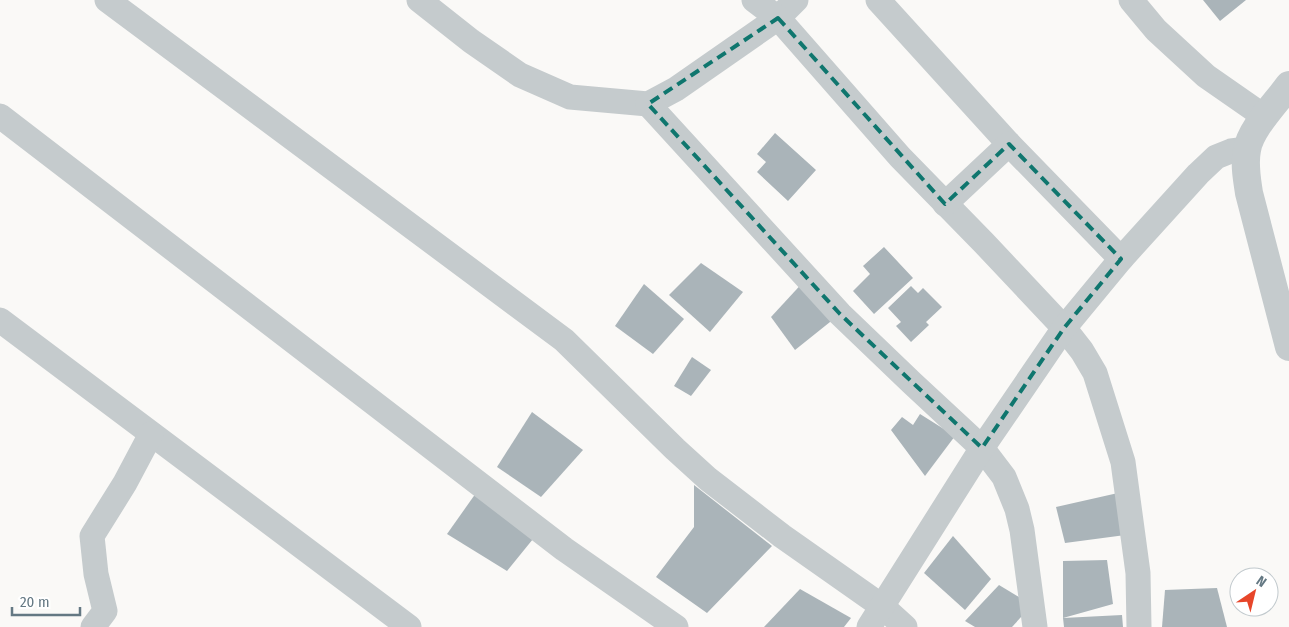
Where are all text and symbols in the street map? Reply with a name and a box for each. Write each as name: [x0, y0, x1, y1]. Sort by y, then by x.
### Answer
north arrow: [1229, 567, 1279, 617]
text: N: [1253, 572, 1269, 591]
scale bar: [12, 584, 80, 616]
text: 20 m: [20, 593, 50, 611]

